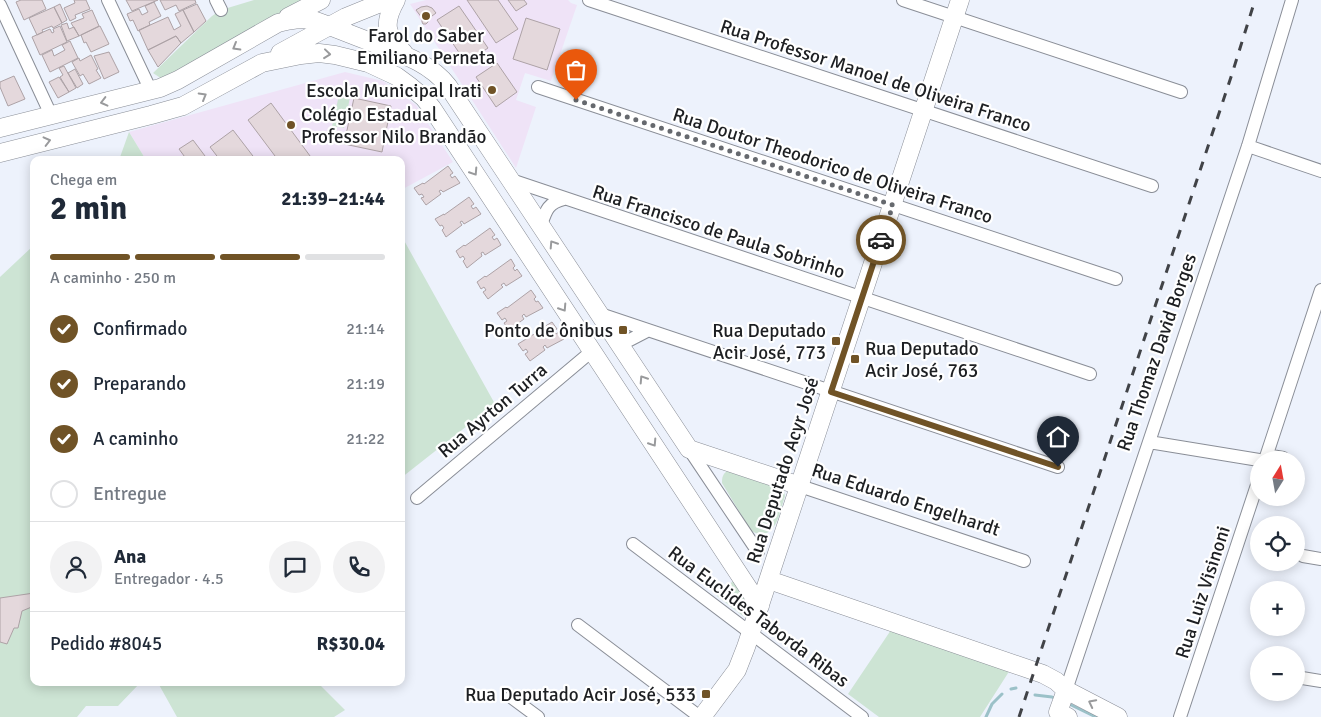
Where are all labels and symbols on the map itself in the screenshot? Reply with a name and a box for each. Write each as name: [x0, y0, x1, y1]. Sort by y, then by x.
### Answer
marker: Farol do Saber Emiliano Perneta: [420, 10, 432, 22]
street label: Rua Professor Manoel de Oliveira Franco: [717, 14, 1034, 138]
place label: Farol do Saber Emiliano Perneta: [357, 24, 495, 70]
one-way arrow: [232, 41, 241, 51]
one-way arrow: [323, 49, 331, 60]
pin: [555, 49, 597, 100]
place label: Escola Municipal Irati: [306, 79, 482, 103]
marker: Escola Municipal Irati: [486, 84, 498, 96]
one-way arrow: [197, 92, 206, 102]
one-way arrow: [99, 96, 108, 107]
place label: Colégio Estadual Professor Nilo Brandão: [301, 103, 486, 149]
street label: Rua Doutor Theodorico de Oliveira Franco: [670, 103, 996, 229]
marker: Colégio Estadual Professor Nilo Brandão: [285, 119, 297, 131]
one-way arrow: [43, 136, 52, 147]
one-way arrow: [468, 166, 477, 175]
street label: Rua Francisco de Paula Sobrinho: [589, 180, 848, 284]
courier: [856, 215, 906, 265]
one-way arrow: [550, 240, 559, 249]
street label: Rua Thomaz David Borges: [1112, 250, 1202, 454]
one-way arrow: [557, 302, 566, 311]
place label: Ponto de ônibus: [484, 319, 613, 343]
place label: Rua Deputado Acir José, 773: [712, 319, 826, 365]
marker: Ponto de ônibus: [617, 324, 629, 336]
marker: Rua Deputado Acir José, 773: [830, 335, 842, 347]
place label: Rua Deputado Acir José, 763: [865, 337, 979, 383]
marker: Rua Deputado Acir José, 763: [849, 353, 861, 365]
street label: Rua Ayrton Turra: [433, 358, 552, 463]
street label: Rua Deputado Acyr José: [741, 374, 824, 567]
one-way arrow: [640, 376, 649, 385]
pin: [1037, 416, 1079, 467]
one-way arrow: [646, 438, 656, 447]
north arrow: [1250, 451, 1305, 506]
street label: Rua Eduardo Engelhardt: [809, 458, 1003, 542]
street label: Rua Luiz Visinoni: [1170, 523, 1236, 662]
street label: Rua Euclides Taborda Ribas: [663, 541, 854, 693]
place label: Rua Deputado Acir José, 533: [465, 683, 696, 707]
marker: Rua Deputado Acir José, 533: [700, 688, 712, 700]
one-way arrow: [1088, 699, 1097, 709]

